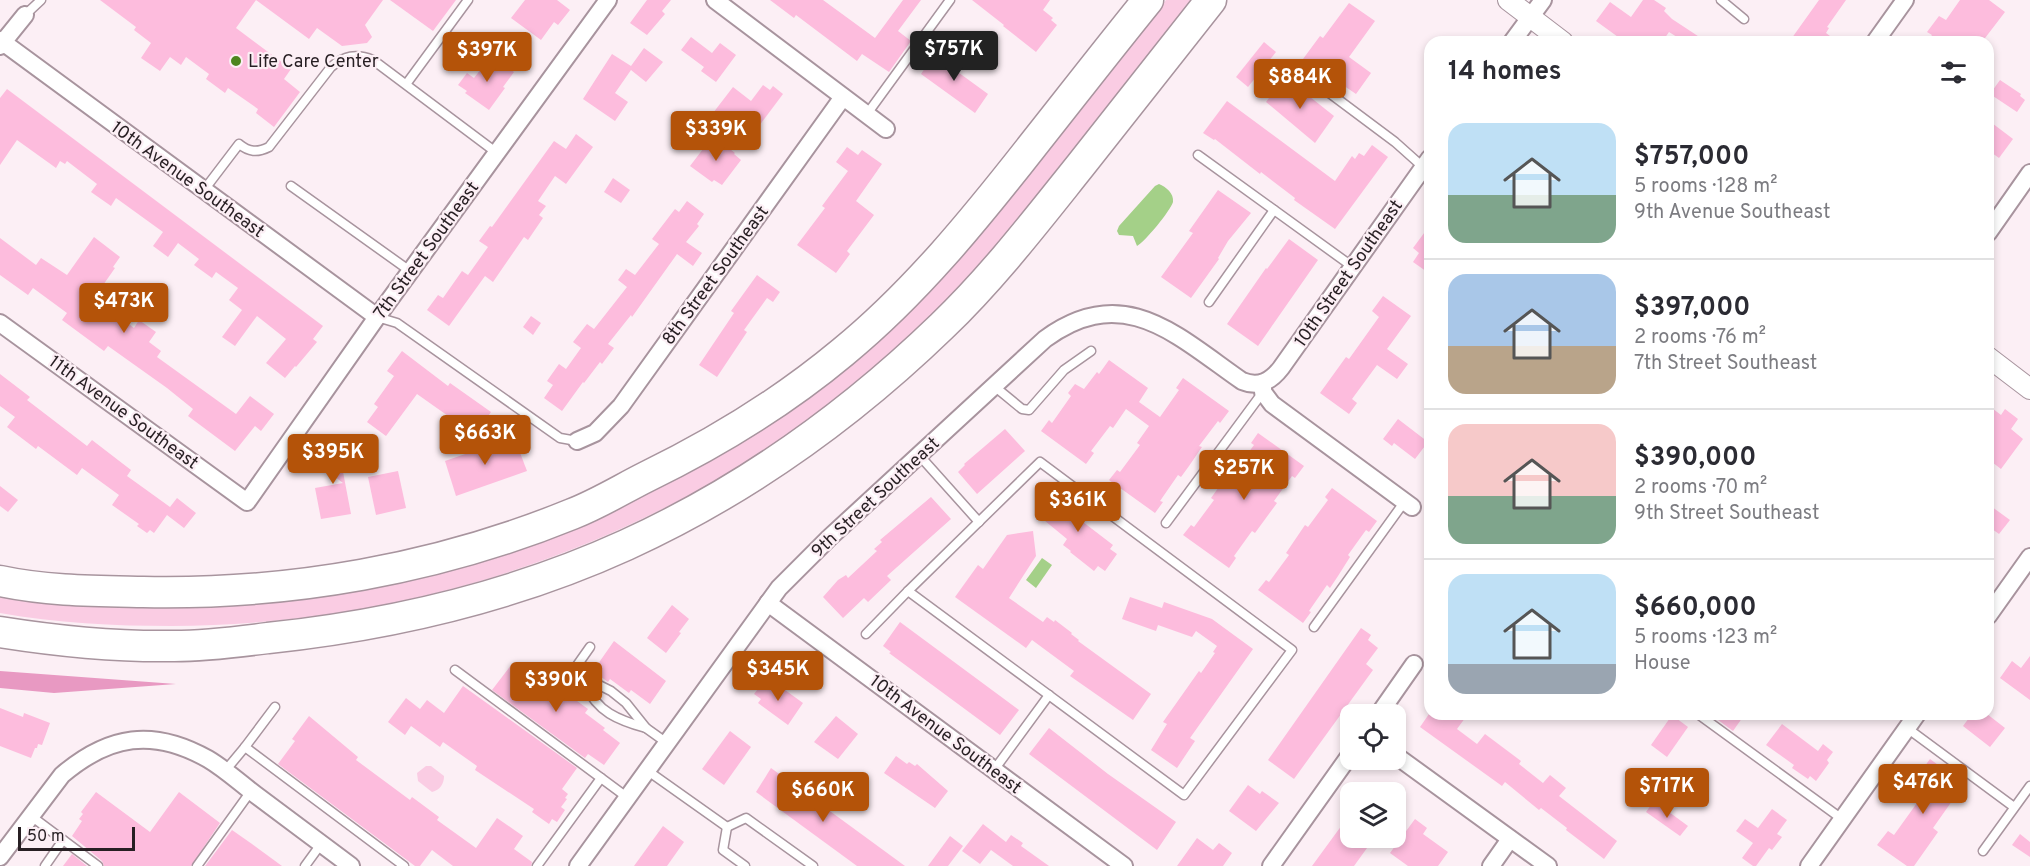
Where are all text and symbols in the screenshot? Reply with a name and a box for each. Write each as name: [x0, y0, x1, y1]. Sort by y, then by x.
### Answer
pin: $757K: [912, 31, 996, 82]
pin: $397K: [445, 32, 529, 83]
text: $757K: [924, 37, 984, 63]
text: $397K: [457, 38, 517, 64]
place label: Life Care Center: [248, 51, 379, 74]
marker: Life Care Center: [229, 54, 243, 68]
text: 14 homes: [1448, 56, 1562, 89]
icon: filters: [1937, 56, 1970, 89]
pin: $884K: [1258, 59, 1342, 110]
text: $884K: [1268, 65, 1332, 91]
pin: $339K: [674, 111, 758, 162]
street label: 10th Avenue Southeast: [106, 117, 268, 244]
text: $339K: [685, 117, 747, 143]
text: $757,000: [1634, 141, 1749, 174]
icon: home: [1496, 147, 1568, 219]
text: 5 rooms · 128 m²: [1634, 174, 1777, 200]
street label: 7th Street Southeast: [369, 177, 485, 324]
street label: 10th Street Southeast: [1290, 196, 1409, 352]
text: 9th Avenue Southeast: [1634, 200, 1831, 226]
street label: 8th Street Southeast: [658, 202, 775, 350]
pin: $473K: [82, 283, 166, 334]
text: $473K: [93, 289, 155, 315]
text: $397,000: [1634, 292, 1750, 325]
icon: home: [1496, 298, 1568, 370]
text: 2 rooms · 76 m²: [1634, 325, 1766, 351]
street label: 11th Avenue Southeast: [44, 351, 203, 475]
text: 7th Street Southeast: [1634, 351, 1817, 377]
pin: $663K: [443, 415, 527, 466]
text: $663K: [454, 421, 516, 447]
street label: 9th Street Southeast: [807, 433, 945, 563]
pin: $395K: [291, 434, 375, 485]
text: $395K: [302, 440, 364, 466]
text: $390,000: [1634, 442, 1756, 475]
icon: home: [1496, 448, 1568, 520]
pin: $257K: [1202, 450, 1286, 501]
text: $257K: [1213, 456, 1275, 482]
text: 2 rooms · 70 m²: [1634, 475, 1767, 501]
pin: $361K: [1036, 482, 1120, 533]
text: $361K: [1049, 488, 1107, 514]
text: 9th Street Southeast: [1634, 501, 1820, 527]
text: $660,000: [1634, 592, 1757, 625]
icon: home: [1496, 598, 1568, 670]
text: 5 rooms · 123 m²: [1634, 625, 1777, 651]
pin: $345K: [736, 651, 820, 702]
text: House: [1634, 651, 1690, 677]
text: $345K: [746, 657, 810, 683]
pin: $390K: [514, 662, 598, 713]
text: $390K: [524, 668, 588, 694]
street label: 10th Avenue Southeast: [865, 671, 1026, 800]
map controls: [1340, 704, 1406, 848]
button: locate: [1340, 704, 1406, 770]
pin: $476K: [1881, 764, 1965, 815]
pin: $717K: [1625, 768, 1709, 819]
text: $476K: [1892, 770, 1954, 796]
pin: $660K: [781, 772, 865, 823]
text: $717K: [1639, 774, 1695, 800]
text: $660K: [791, 778, 855, 804]
button: layers: [1340, 782, 1406, 848]
scale bar: [18, 824, 135, 852]
text: 50 m: [27, 827, 65, 847]

